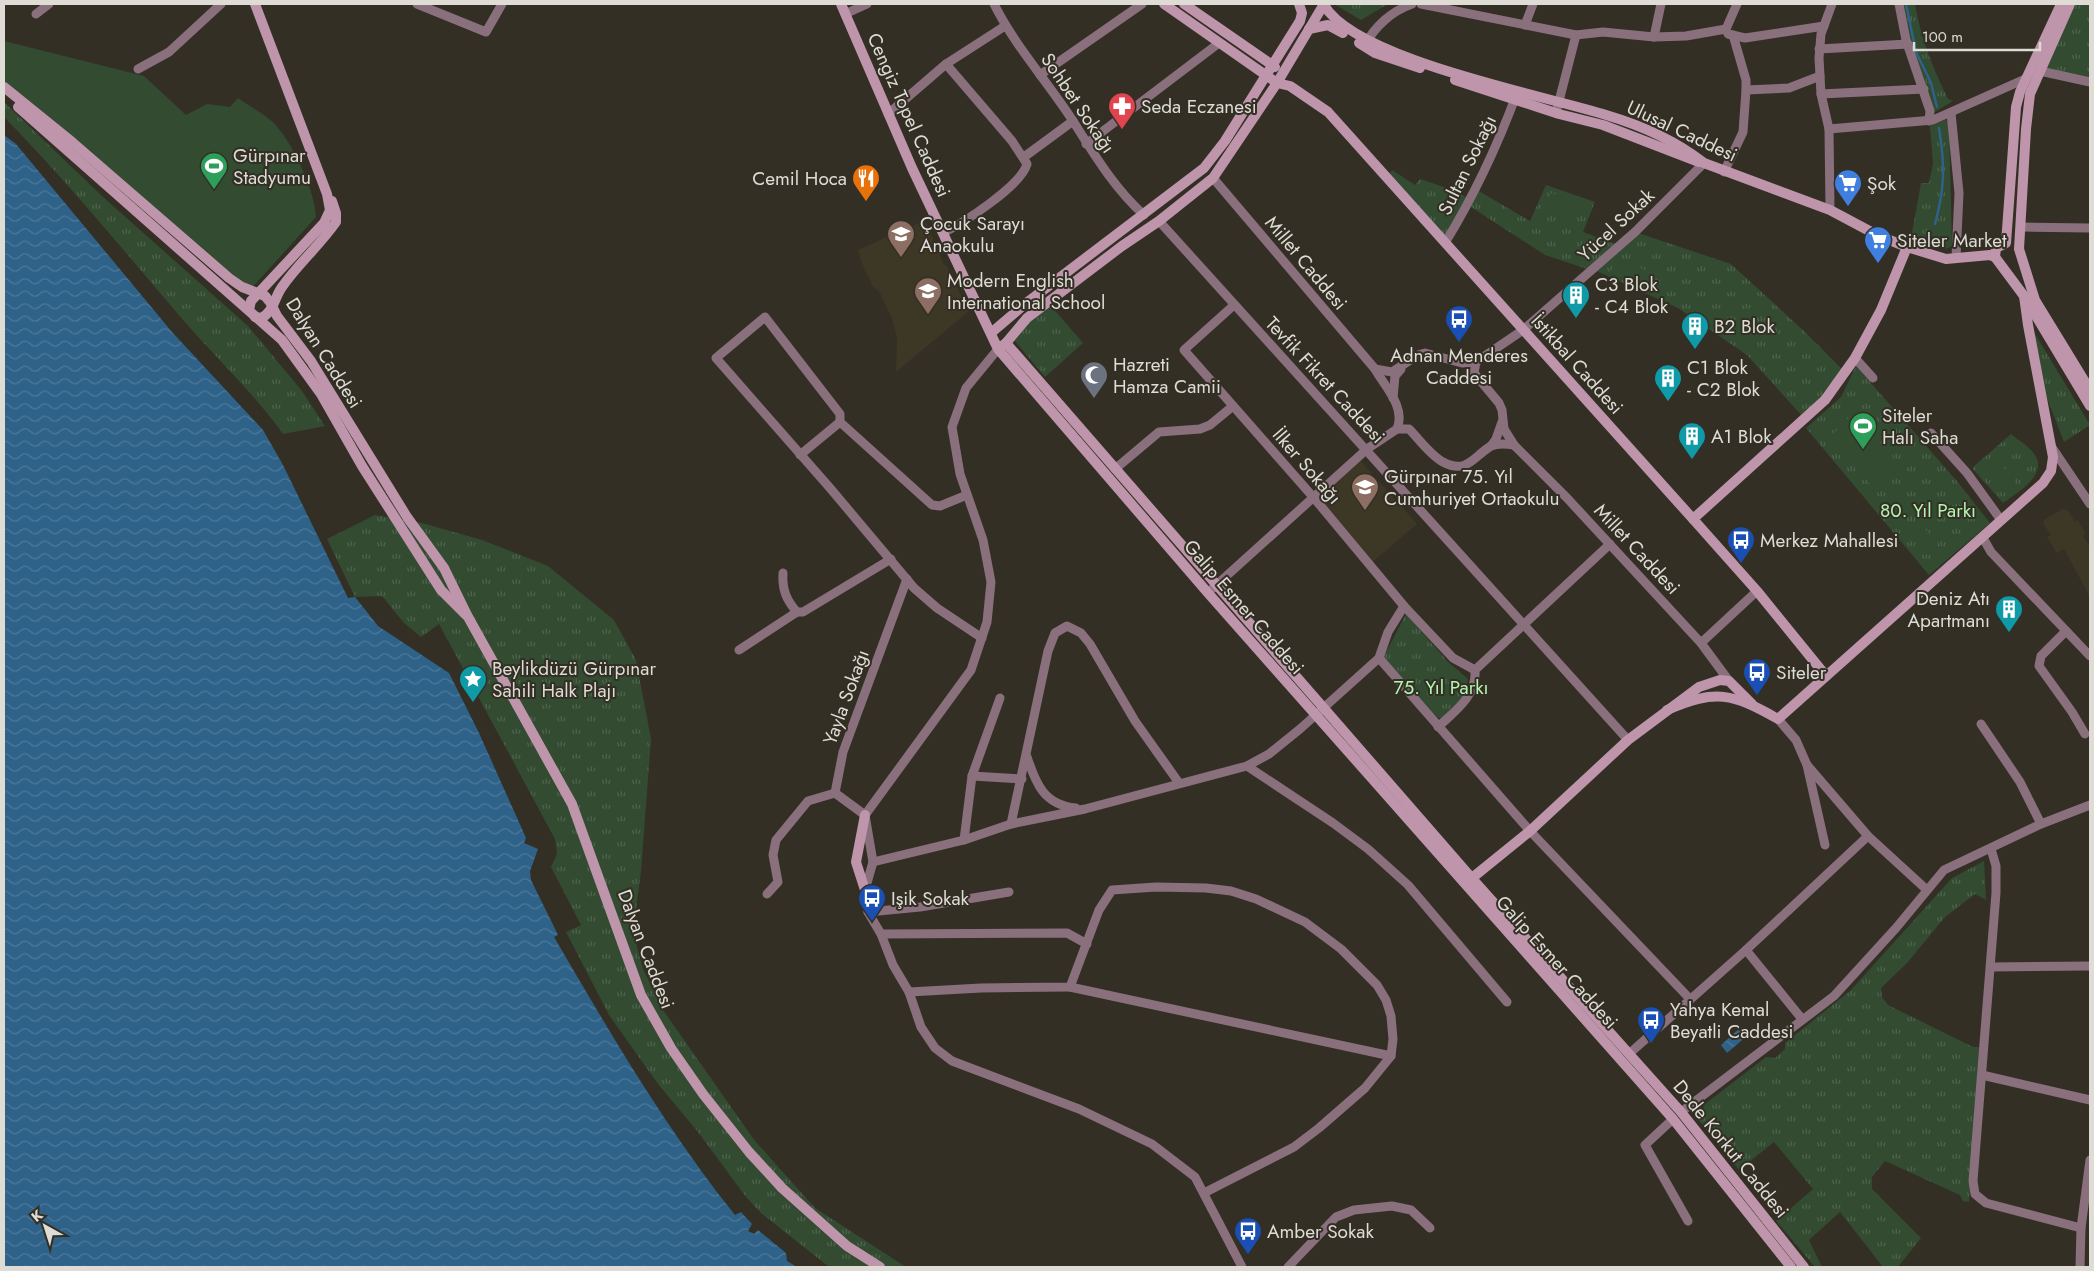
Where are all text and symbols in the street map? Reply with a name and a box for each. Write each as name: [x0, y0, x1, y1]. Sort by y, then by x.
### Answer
scale bar: [1914, 20, 2040, 52]
text: 100 m: [1922, 26, 1963, 48]
street label: Cengiz Topel Caddesi: [861, 29, 957, 201]
street label: Sohbet Sokağı: [1034, 47, 1122, 159]
pharmacy icon: Seda Eczanesi: [1107, 91, 1137, 130]
place label: Seda Eczanesi: [1141, 93, 1257, 120]
street label: Ulusal Caddesi: [1622, 94, 1742, 168]
street label: Sultan Sokağı: [1431, 110, 1503, 220]
place label: Gürpınar Stadyumu: [233, 142, 311, 191]
sports icon: Gürpınar Stadyumu: [199, 151, 229, 190]
restaurant icon: Cemil Hoca: [851, 163, 881, 202]
place label: Cemil Hoca: [752, 165, 847, 192]
supermarket icon: Şok: [1833, 168, 1863, 207]
place label: Şok: [1867, 170, 1897, 197]
street label: Yücel Sokak: [1572, 182, 1661, 268]
place label: Çocuk Sarayı Anaokulu: [920, 210, 1025, 259]
street label: Millet Caddesi: [1259, 210, 1353, 316]
school or university icon: Çocuk Sarayı Anaokulu: [886, 219, 916, 258]
supermarket icon: Siteler Market: [1863, 225, 1893, 264]
place label: Siteler Market: [1897, 227, 2007, 254]
place label: Modern English International School: [947, 267, 1105, 316]
place label: C3 Blok - C4 Blok: [1595, 271, 1669, 320]
school or university icon: Modern English International School: [913, 276, 943, 315]
building icon: C3 Blok - C4 Blok: [1561, 280, 1591, 319]
street label: Dalyan Caddesi: [279, 292, 369, 414]
bus stop icon: Adnan Menderes Caddesi: [1444, 304, 1474, 343]
street label: İstikbal Caddesi: [1525, 308, 1629, 420]
street label: Tevfik Fikret Caddesi: [1259, 311, 1391, 449]
building icon: B2 Blok: [1680, 311, 1710, 350]
place label: B2 Blok: [1714, 313, 1775, 340]
place label: Adnan Menderes Caddesi: [1390, 342, 1528, 391]
place label: Hazreti Hamza Camii: [1113, 351, 1221, 400]
place label: C1 Blok - C2 Blok: [1687, 354, 1761, 403]
mosque icon: Hazreti Hamza Camii: [1079, 360, 1109, 399]
building icon: C1 Blok - C2 Blok: [1653, 363, 1683, 402]
place label: Siteler Halı Saha: [1882, 402, 1958, 451]
sports icon: Siteler Halı Saha: [1848, 411, 1878, 450]
building icon: A1 Blok: [1677, 421, 1707, 460]
street label: İlker Sokağı: [1266, 422, 1348, 510]
place label: A1 Blok: [1711, 423, 1772, 450]
place label: Gürpınar 75. Yıl Cumhuriyet Ortaokulu: [1384, 463, 1559, 512]
school or university icon: Gürpınar 75. Yıl Cumhuriyet Ortaokulu: [1350, 472, 1380, 511]
park label: 80. Yıl Parkı: [1880, 497, 1976, 524]
street label: Millet Caddesi: [1588, 498, 1686, 600]
bus stop icon: Merkez Mahallesi: [1726, 525, 1756, 564]
place label: Merkez Mahallesi: [1760, 527, 1898, 554]
street label: Galip Esmer Caddesi: [1178, 534, 1310, 680]
place label: Deniz Atı Apartmanı: [1908, 585, 1990, 634]
building icon: Deniz Atı Apartmanı: [1994, 594, 2024, 633]
street label: Yayla Sokağı: [816, 646, 876, 748]
place label: Beylikdüzü Gürpınar Sahili Halk Plajı: [492, 655, 656, 704]
bus stop icon: Siteler: [1742, 657, 1772, 696]
place label: Siteler: [1776, 659, 1827, 686]
place icon: Beylikdüzü Gürpınar Sahili Halk Plajı: [458, 664, 488, 703]
park label: 75. Yıl Parkı: [1393, 674, 1489, 701]
bus stop icon: Işik Sokak: [857, 883, 887, 922]
street label: Dalyan Caddesi: [611, 885, 681, 1013]
place label: Işik Sokak: [891, 885, 970, 912]
street label: Galip Esmer Caddesi: [1490, 889, 1624, 1035]
place label: Yahya Kemal Beyatli Caddesi: [1670, 996, 1793, 1045]
bus stop icon: Yahya Kemal Beyatli Caddesi: [1636, 1005, 1666, 1044]
street label: Dede Korkut Caddesi: [1667, 1074, 1795, 1224]
north arrow: [20, 1201, 70, 1251]
text: K: [27, 1205, 47, 1227]
bus stop icon: Amber Sokak: [1233, 1216, 1263, 1255]
place label: Amber Sokak: [1267, 1218, 1374, 1245]

